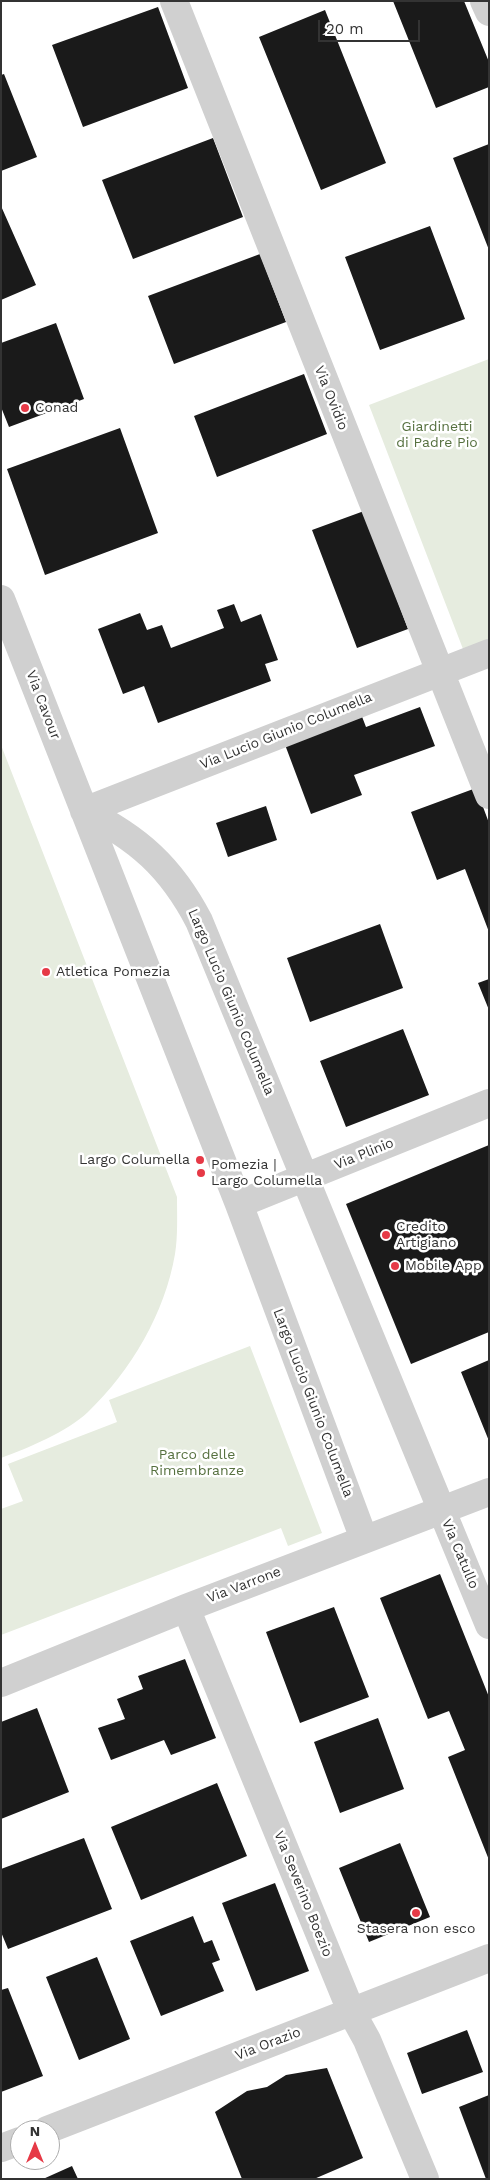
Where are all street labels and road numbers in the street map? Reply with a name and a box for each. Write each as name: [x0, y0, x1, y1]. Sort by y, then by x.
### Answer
street label: Via Ovidio: [310, 363, 352, 433]
street label: Via Cavour: [22, 668, 64, 742]
street label: Via Lucio Giunio Columella: [198, 689, 374, 773]
street label: Largo Lucio Giunio Columella: [184, 906, 278, 1098]
street label: Via Plinio: [332, 1134, 396, 1174]
street label: Largo Lucio Giunio Columella: [269, 1306, 357, 1500]
street label: Via Catullo: [438, 1517, 482, 1591]
street label: Via Varrone: [205, 1563, 283, 1607]
street label: Via Severino Boezio: [270, 1829, 336, 1959]
street label: Via Orazio: [233, 2024, 303, 2064]

